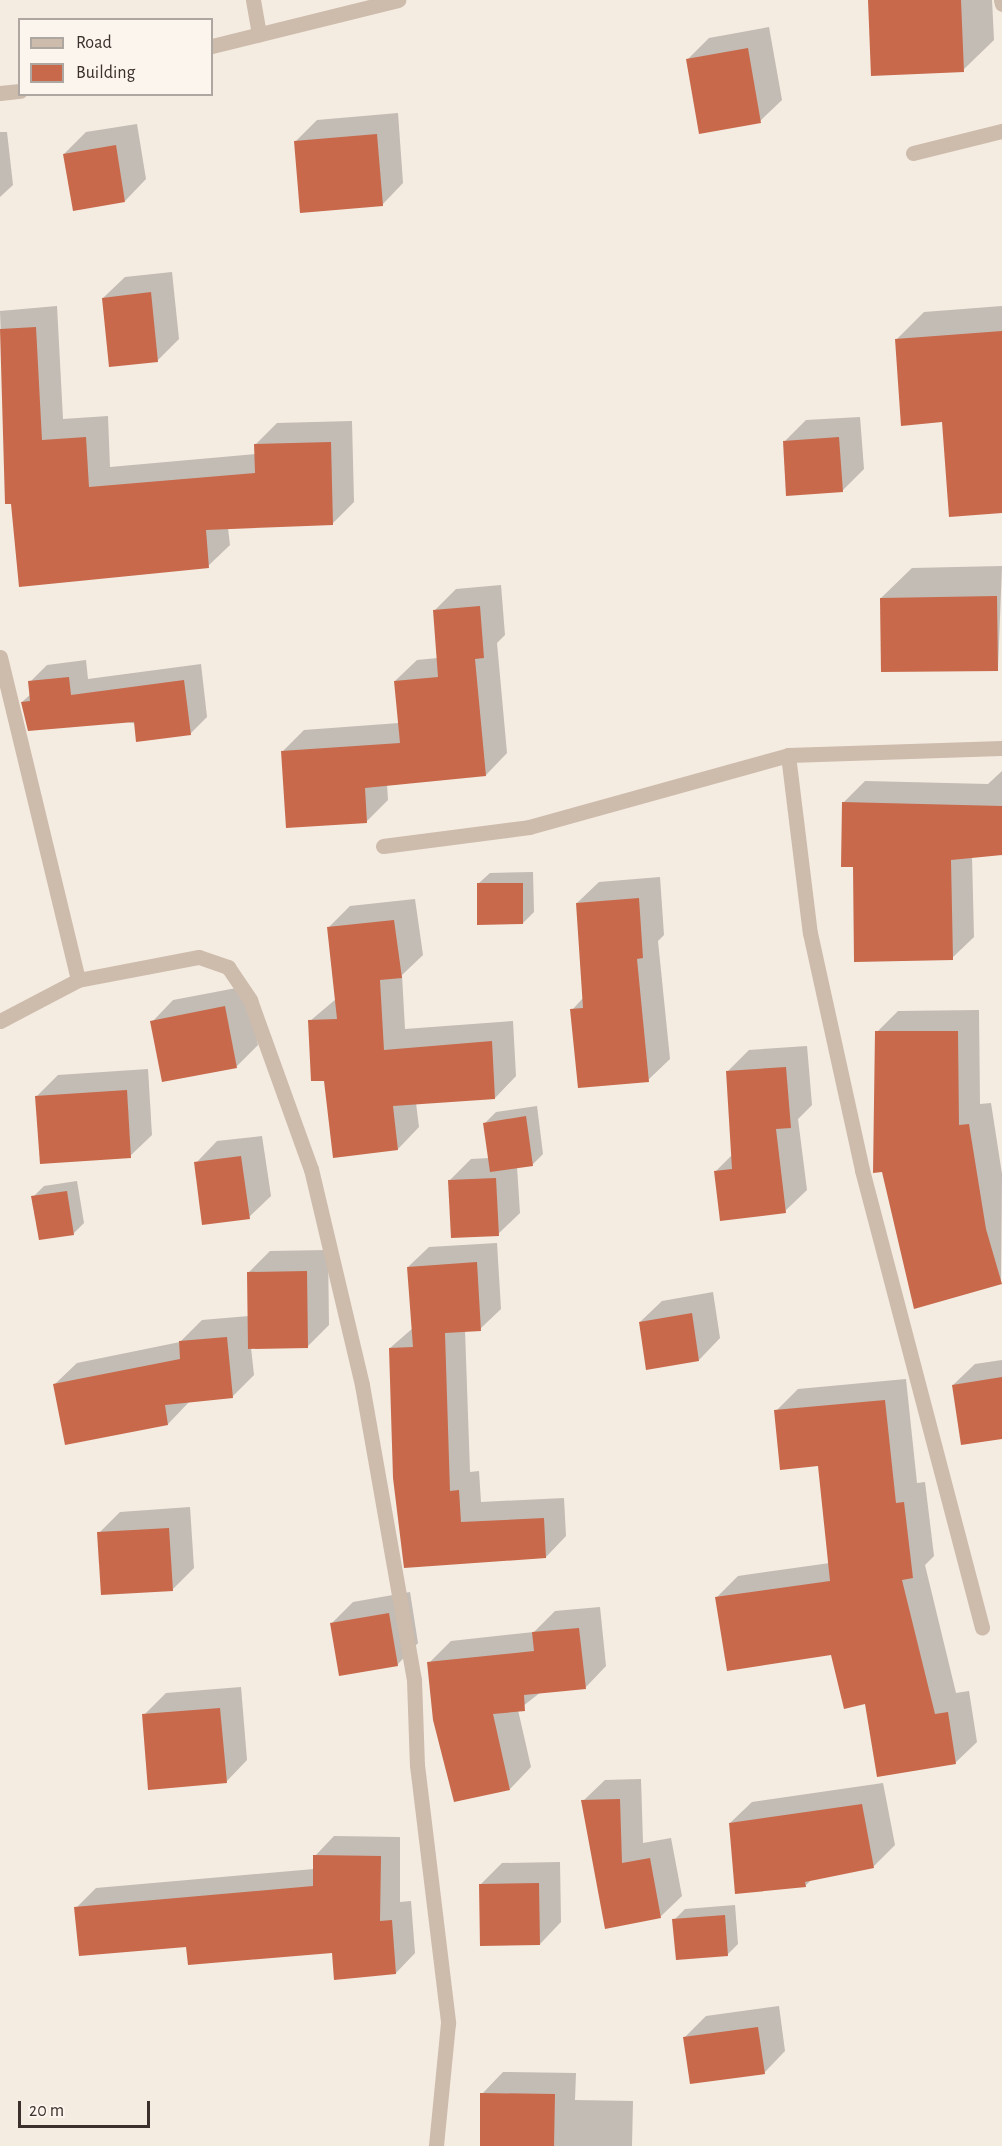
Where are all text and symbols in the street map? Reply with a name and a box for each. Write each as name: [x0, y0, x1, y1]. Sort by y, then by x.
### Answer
legend: [18, 18, 213, 96]
text: Road: [76, 34, 112, 52]
text: Building: [76, 64, 135, 82]
scale bar: [21, 2089, 153, 2127]
text: 20 m: [29, 2102, 64, 2120]

